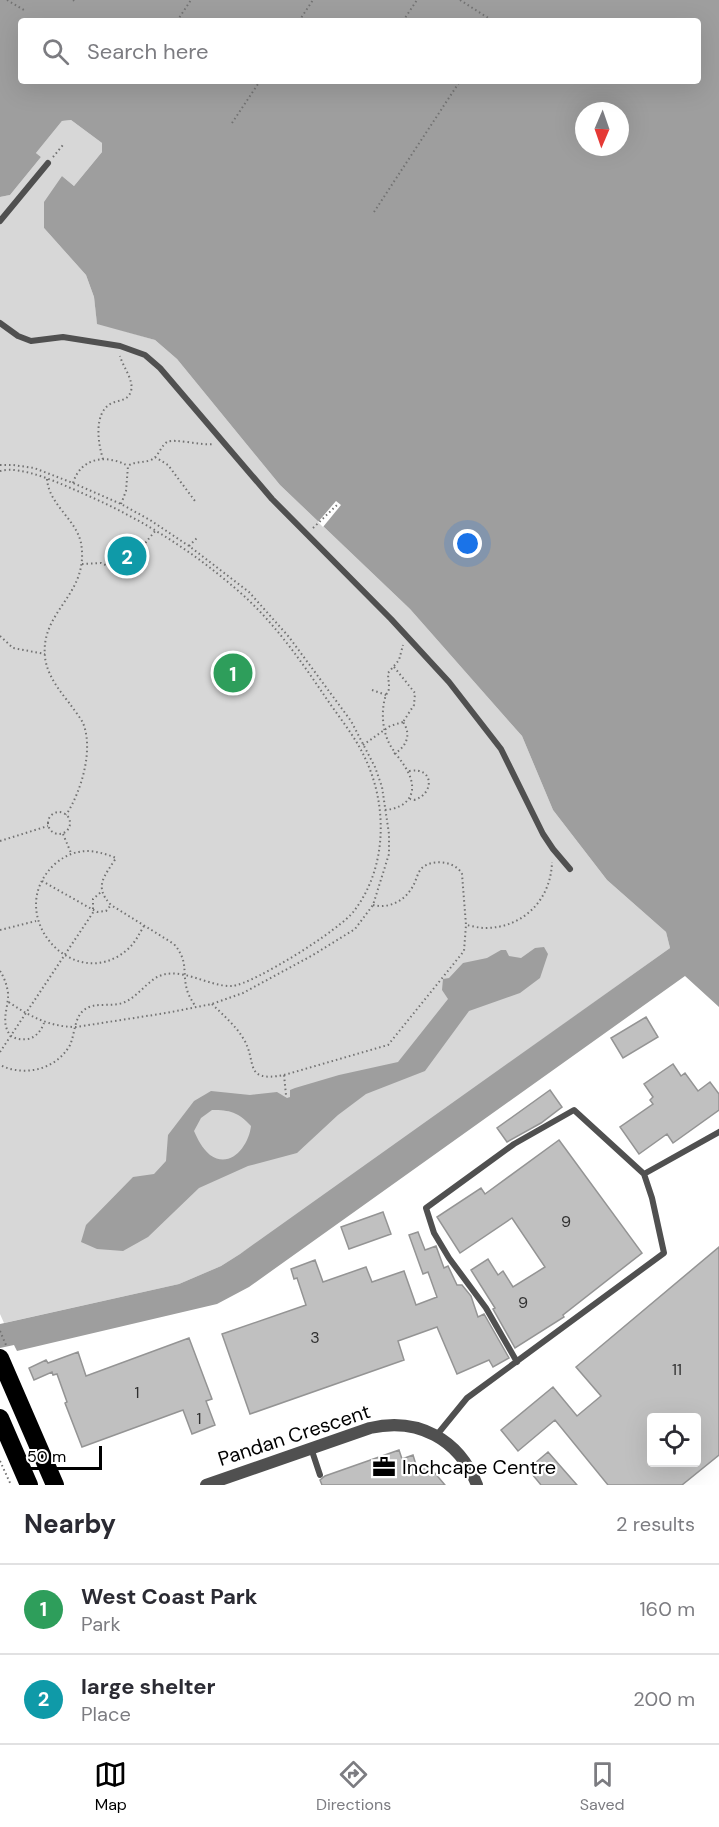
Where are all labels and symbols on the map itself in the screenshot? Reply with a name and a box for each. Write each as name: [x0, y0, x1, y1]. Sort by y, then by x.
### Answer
north arrow: [575, 102, 629, 156]
your location: [453, 529, 482, 558]
pin: 2: [108, 534, 146, 578]
pin: 1: [214, 650, 252, 696]
house number: 9: [561, 1211, 571, 1232]
house number: 9: [518, 1292, 528, 1313]
house number: 3: [310, 1327, 320, 1348]
house number: 11: [672, 1359, 682, 1380]
house number: 1: [135, 1382, 140, 1403]
street label: Pandan Crescent: [215, 1398, 374, 1472]
house number: 1: [197, 1408, 202, 1429]
scale bar: [18, 1443, 102, 1470]
office icon: Inchcape Centre: [371, 1454, 397, 1480]
place label: Inchcape Centre: [402, 1454, 556, 1480]

